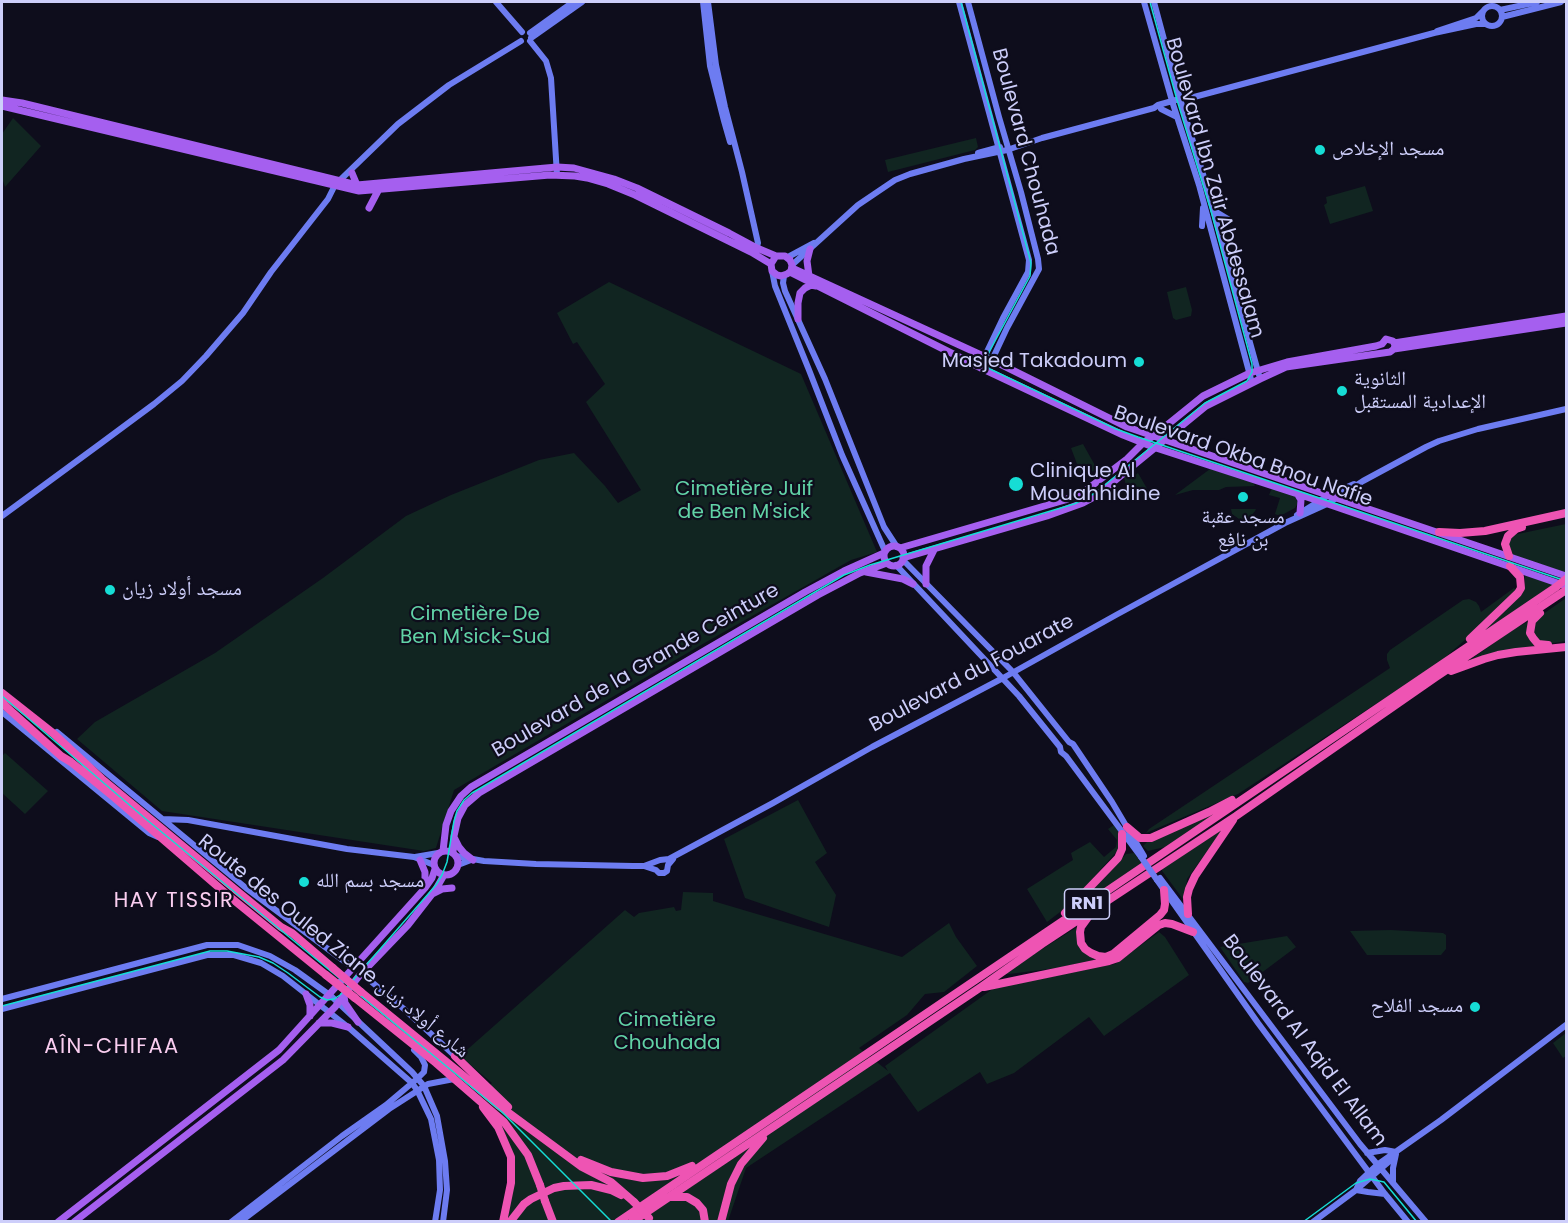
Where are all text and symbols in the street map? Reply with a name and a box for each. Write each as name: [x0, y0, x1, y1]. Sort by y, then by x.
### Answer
street label: Boulevard Ibn Zair Abdessalam: [1160, 35, 1268, 341]
street label: Boulevard Chouhada: [986, 46, 1064, 258]
place label: مسجد الإخلاص: [1332, 138, 1444, 162]
marker: مسجد الإخلاص: [1313, 143, 1327, 157]
place label: Masjed Takadoum: [942, 350, 1127, 374]
marker: Masjed Takadoum: [1132, 355, 1146, 369]
place label: الثانوية الإعدادية المستقبل: [1354, 368, 1486, 415]
marker: الثانوية الإعدادية المستقبل: [1335, 384, 1349, 398]
street label: Boulevard Okba Bnou Nafie: [1110, 401, 1376, 513]
place label: Clinique Al Mouahhidine: [1030, 460, 1160, 507]
marker: Clinique Al Mouahhidine: [1007, 475, 1025, 493]
park label: Cimetière Juif de Ben M'sick: [675, 478, 813, 525]
marker: مسجد عقبة بن نافع: [1236, 490, 1250, 504]
place label: مسجد عقبة بن نافع: [1201, 506, 1285, 553]
place label: مسجد أولاد زيان: [122, 578, 242, 602]
street label: Boulevard de la Grande Ceinture: [488, 579, 784, 763]
marker: مسجد أولاد زيان: [103, 583, 117, 597]
park label: Cimetière De Ben M'sick-Sud: [400, 603, 550, 650]
street label: Boulevard du Fouarate: [866, 610, 1078, 738]
street label: Route des Ouled Ziane شارع أولاد زيان: [193, 830, 473, 1064]
place label: مسجد بسم الله: [316, 870, 424, 894]
marker: مسجد بسم الله: [297, 875, 311, 889]
district label: HAY TISSIR: [114, 889, 234, 915]
road number: RN1: [1064, 889, 1110, 919]
street label: Boulevard Al Aqid El Allam: [1217, 930, 1391, 1152]
place label: مسجد الفلاح: [1371, 995, 1463, 1019]
marker: مسجد الفلاح: [1468, 1000, 1482, 1014]
park label: Cimetière Chouhada: [613, 1009, 721, 1056]
district label: AÎN-CHIFAA: [44, 1035, 180, 1061]

